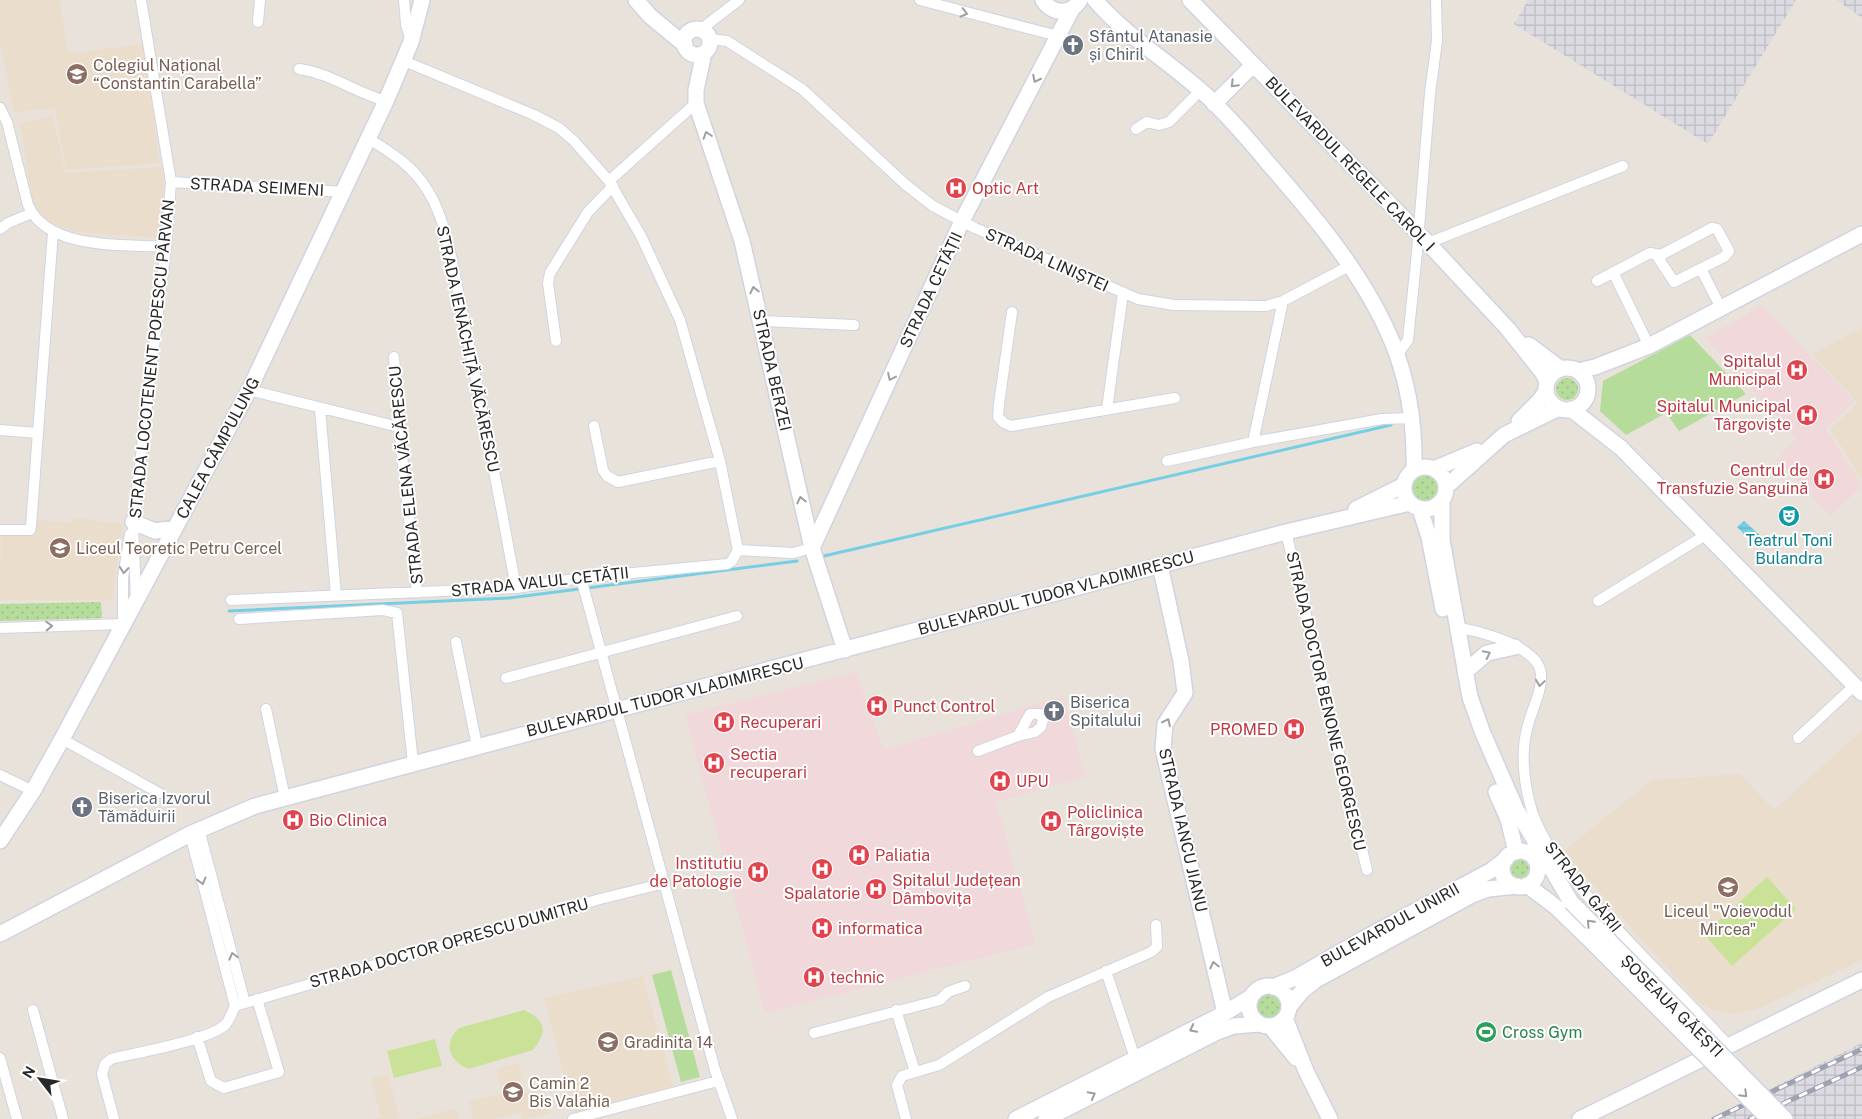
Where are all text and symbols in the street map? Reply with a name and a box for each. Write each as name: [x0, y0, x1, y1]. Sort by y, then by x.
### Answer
one-way arrow: [960, 7, 968, 17]
place label: Sfântul Atanasie și Chiril: [1089, 27, 1213, 64]
church icon: Sfântul Atanasie și Chiril: [1061, 33, 1085, 57]
place label: Colegiul Național “Constantin Carabella”: [93, 56, 262, 93]
school or university icon: Colegiul Național “Constantin Carabella”: [65, 62, 89, 86]
street label: BULEVARDUL REGELE CAROL I: [1261, 73, 1439, 255]
one-way arrow: [1032, 74, 1042, 83]
one-way arrow: [1230, 78, 1239, 87]
one-way arrow: [703, 131, 713, 140]
street label: STRADA SEIMENI: [190, 174, 324, 200]
hospital icon: Optic Art: [944, 176, 968, 200]
place label: Optic Art: [972, 179, 1039, 198]
street label: STRADA LOCOTENENT POPESCU PÂRVAN: [125, 198, 178, 520]
street label: STRADA IENĂCHIȚĂ VĂCĂRESCU: [433, 224, 503, 474]
street label: STRADA LINIȘTEI: [982, 224, 1112, 296]
street label: STRADA CETĂȚII: [896, 229, 966, 351]
one-way arrow: [749, 286, 760, 295]
street label: STRADA BERZEI: [749, 307, 795, 433]
place label: Spitalul Municipal: [1708, 352, 1781, 389]
hospital icon: Spitalul Municipal: [1785, 358, 1809, 382]
street label: STRADA ELENA VĂCĂRESCU: [385, 365, 427, 585]
one-way arrow: [886, 372, 897, 381]
street label: CALEA CÂMPULUNG: [172, 373, 263, 522]
place label: Spitalul Municipal Târgoviște: [1657, 397, 1791, 434]
hospital icon: Spitalul Municipal Târgoviște: [1795, 403, 1819, 427]
place label: Centrul de Transfuzie Sanguină: [1657, 461, 1808, 498]
hospital icon: Centrul de Transfuzie Sanguină: [1812, 467, 1836, 491]
one-way arrow: [796, 496, 807, 505]
theatre icon: Teatrul Toni Bulandra: [1777, 504, 1801, 528]
place label: Teatrul Toni Bulandra: [1745, 531, 1833, 568]
school or university icon: Liceul Teoretic Petru Cercel: [48, 536, 72, 560]
place label: Liceul Teoretic Petru Cercel: [76, 539, 282, 558]
street label: BULEVARDUL TUDOR VLADIMIRESCU: [916, 547, 1196, 639]
street label: STRADA DOCTOR BENONE GEORGESCU: [1282, 550, 1370, 852]
street label: STRADA VALUL CETĂȚII: [450, 563, 630, 601]
one-way arrow: [119, 566, 130, 574]
one-way arrow: [45, 621, 53, 631]
one-way arrow: [1482, 650, 1491, 660]
street label: BULEVARDUL TUDOR VLADIMIRESCU: [524, 653, 806, 741]
one-way arrow: [1535, 679, 1545, 687]
place label: Biserica Spitalului: [1070, 693, 1141, 730]
hospital icon: Punct Control: [865, 694, 889, 718]
place label: Punct Control: [893, 697, 996, 716]
church icon: Biserica Spitalului: [1042, 699, 1066, 723]
hospital icon: Recuperari: [712, 710, 736, 734]
place label: Recuperari: [740, 713, 821, 732]
hospital icon: PROMED: [1282, 717, 1306, 741]
one-way arrow: [1161, 718, 1171, 727]
place label: PROMED: [1210, 720, 1278, 739]
place label: Sectia recuperari: [730, 745, 807, 782]
street label: STRADA IANCU JIANU: [1155, 746, 1211, 914]
hospital icon: Sectia recuperari: [702, 751, 726, 775]
hospital icon: UPU: [988, 769, 1012, 793]
place label: UPU: [1016, 772, 1049, 791]
place label: Biserica Izvorul Tămăduirii: [98, 789, 211, 826]
church icon: Biserica Izvorul Tămăduirii: [70, 795, 94, 819]
place label: Policlinica Târgoviște: [1067, 803, 1144, 840]
hospital icon: Bio Clinica: [281, 808, 305, 832]
hospital icon: Policlinica Târgoviște: [1039, 809, 1063, 833]
place label: Bio Clinica: [309, 811, 387, 830]
street label: STRADA GĂRII: [1541, 838, 1625, 936]
hospital icon: Paliatia: [847, 843, 871, 867]
place label: Paliatia: [875, 846, 930, 865]
place label: Institutiu de Patologie: [650, 854, 742, 891]
hospital icon: Spalatorie: [810, 857, 834, 881]
hospital icon: Institutiu de Patologie: [746, 860, 770, 884]
place label: Spitalul Județean Dâmbovița: [892, 871, 1021, 908]
school or university icon: Liceul "Voievodul Mircea": [1716, 875, 1740, 899]
one-way arrow: [196, 877, 207, 886]
hospital icon: Spitalul Județean Dâmbovița: [864, 877, 888, 901]
street label: BULEVARDUL UNIRII: [1317, 879, 1463, 971]
place label: Spalatorie: [784, 884, 860, 903]
street label: STRADA DOCTOR OPRESCU DUMITRU: [307, 894, 591, 992]
place label: Liceul "Voievodul Mircea": [1664, 902, 1792, 939]
hospital icon: informatica: [810, 916, 834, 940]
place label: informatica: [838, 919, 923, 938]
one-way arrow: [1587, 920, 1596, 929]
street label: ȘOSEAUA GĂEȘTI: [1617, 951, 1727, 1061]
one-way arrow: [228, 952, 238, 960]
one-way arrow: [1209, 961, 1220, 970]
hospital icon: technic: [802, 965, 826, 989]
place label: technic: [830, 968, 885, 987]
sports icon: Cross Gym: [1474, 1020, 1498, 1044]
one-way arrow: [1189, 1023, 1198, 1033]
place label: Cross Gym: [1502, 1023, 1582, 1042]
school or university icon: Gradinita 14: [596, 1030, 620, 1054]
place label: Gradinita 14: [624, 1033, 713, 1052]
north arrow: [15, 1054, 65, 1104]
text: N: [19, 1063, 39, 1081]
place label: Camin 2 Bis Valahia: [529, 1074, 610, 1111]
school or university icon: Camin 2 Bis Valahia: [501, 1080, 525, 1104]
one-way arrow: [1739, 1089, 1748, 1098]
one-way arrow: [1087, 1091, 1096, 1101]

